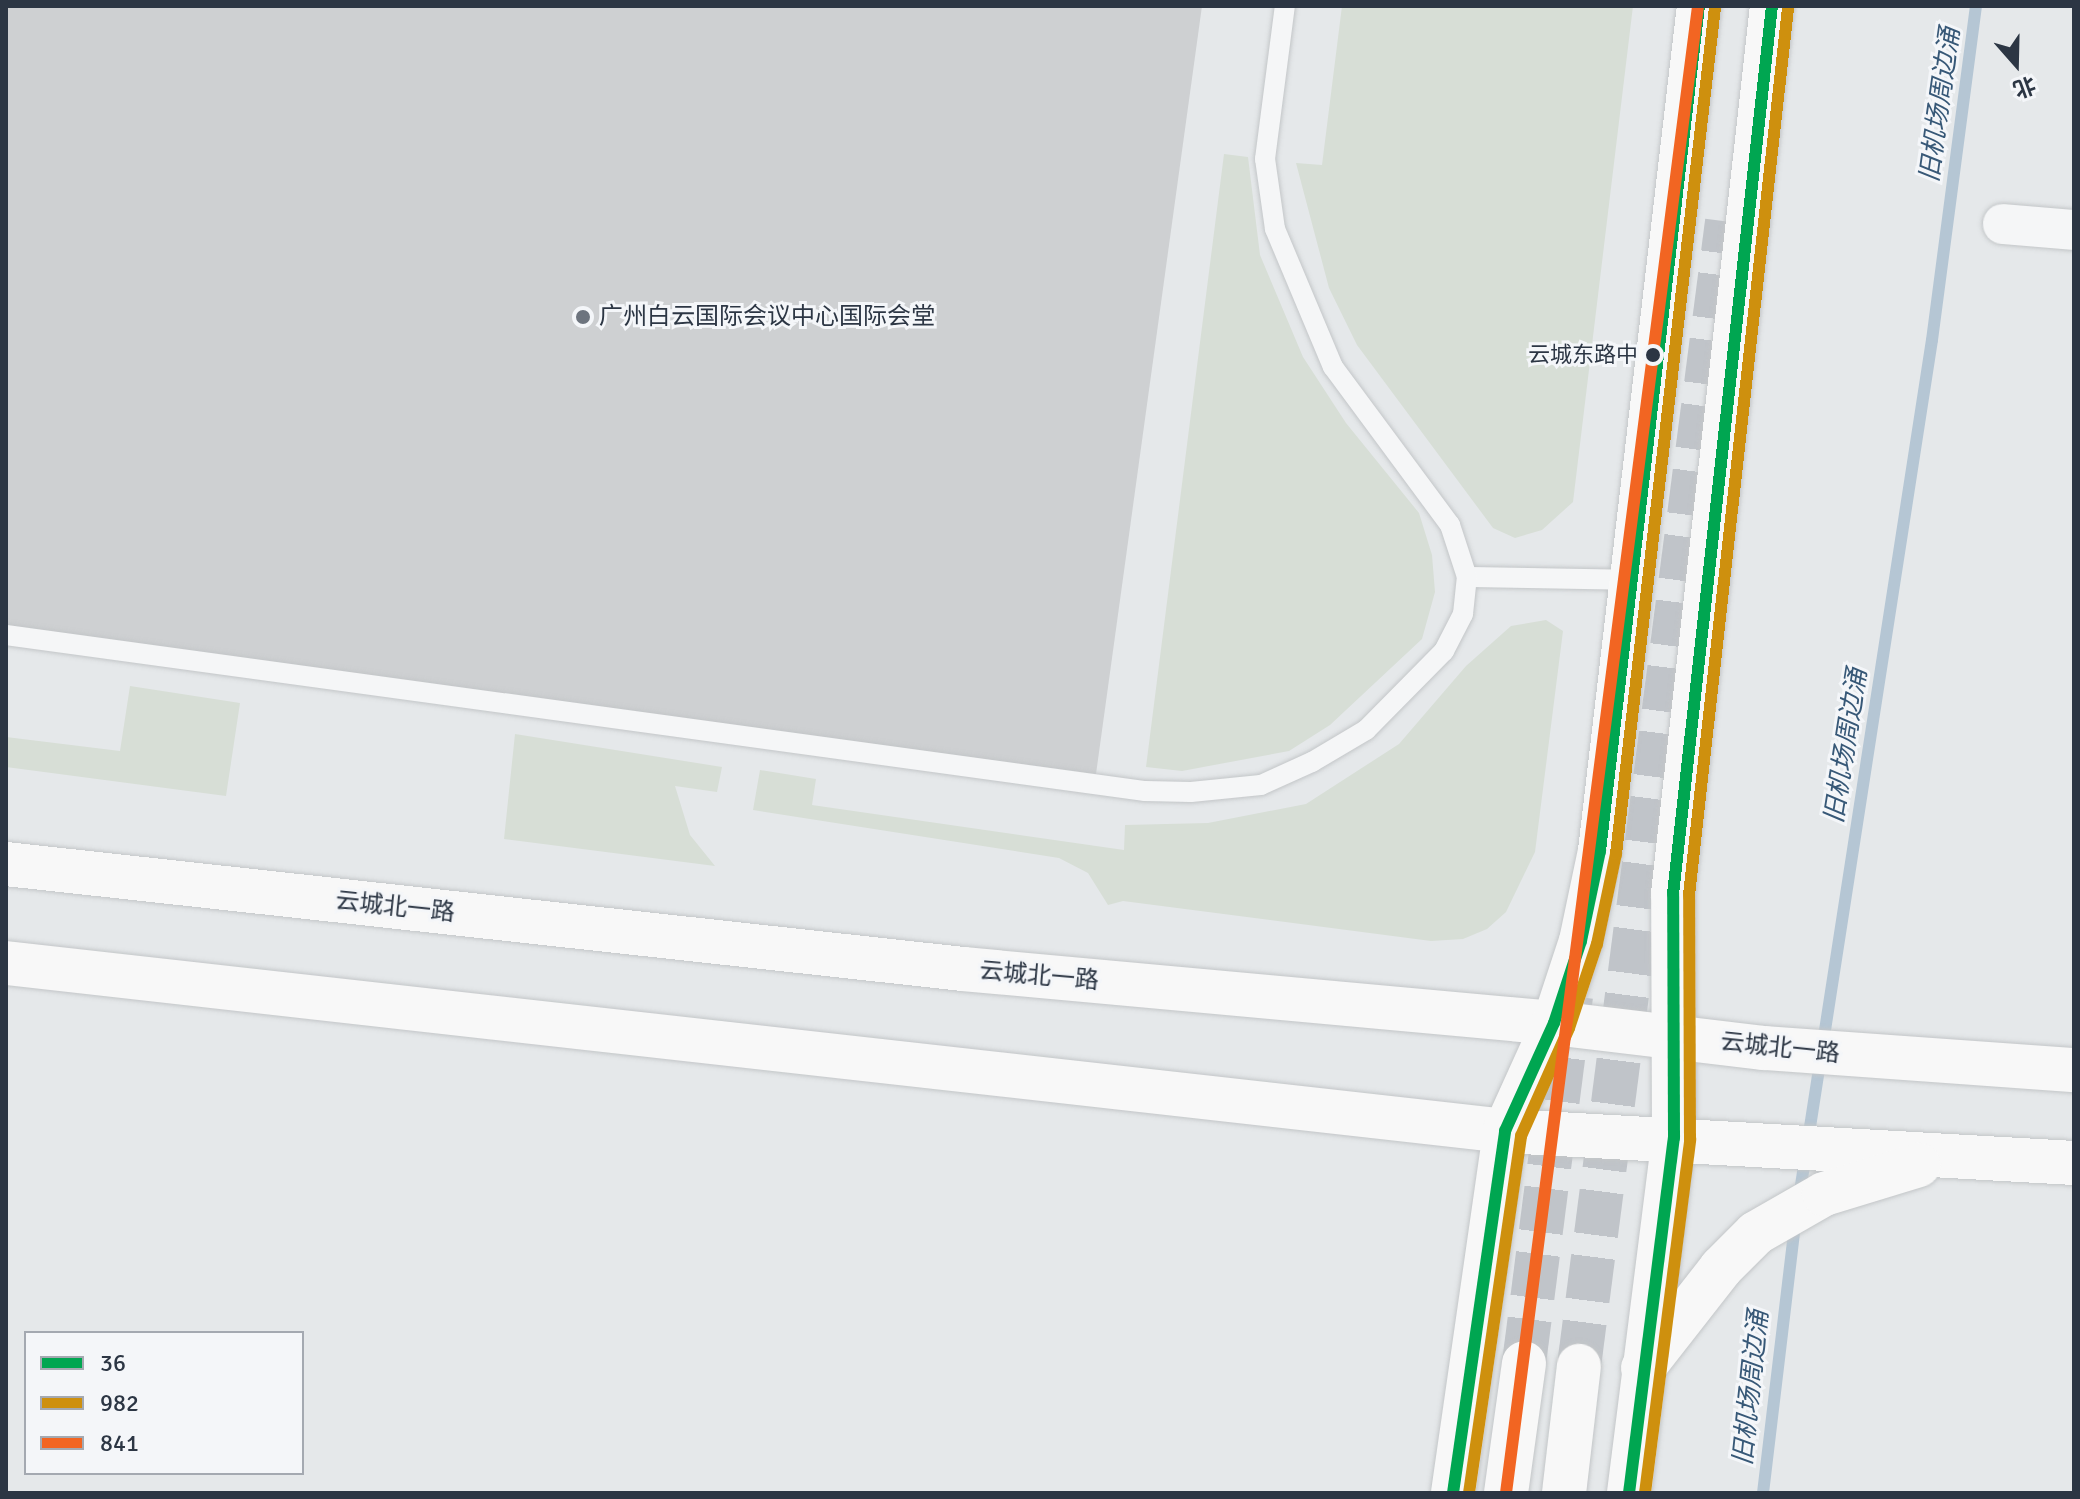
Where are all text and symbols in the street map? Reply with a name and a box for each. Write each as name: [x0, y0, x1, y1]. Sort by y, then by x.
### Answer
north arrow: [1976, 24, 2056, 104]
water label: 旧机场周边涌: [1915, 26, 1967, 184]
text: 北: [2009, 71, 2039, 103]
place label: 广州白云国际会议中心国际会堂: [599, 303, 935, 331]
marker: 广州白云国际会议中心国际会堂: [574, 308, 592, 326]
place label: 云城东路中: [1528, 342, 1638, 368]
marker: 云城东路中: [1645, 347, 1661, 363]
water label: 旧机场周边涌: [1819, 667, 1875, 825]
street label: 云城北一路: [334, 886, 456, 928]
street label: 云城北一路: [978, 956, 1100, 996]
street label: 云城北一路: [1719, 1027, 1841, 1069]
water label: 旧机场周边涌: [1728, 1309, 1776, 1467]
legend: [24, 1331, 304, 1475]
text: 36: [100, 1348, 126, 1378]
text: 982: [100, 1388, 139, 1418]
text: 841: [100, 1428, 139, 1458]

